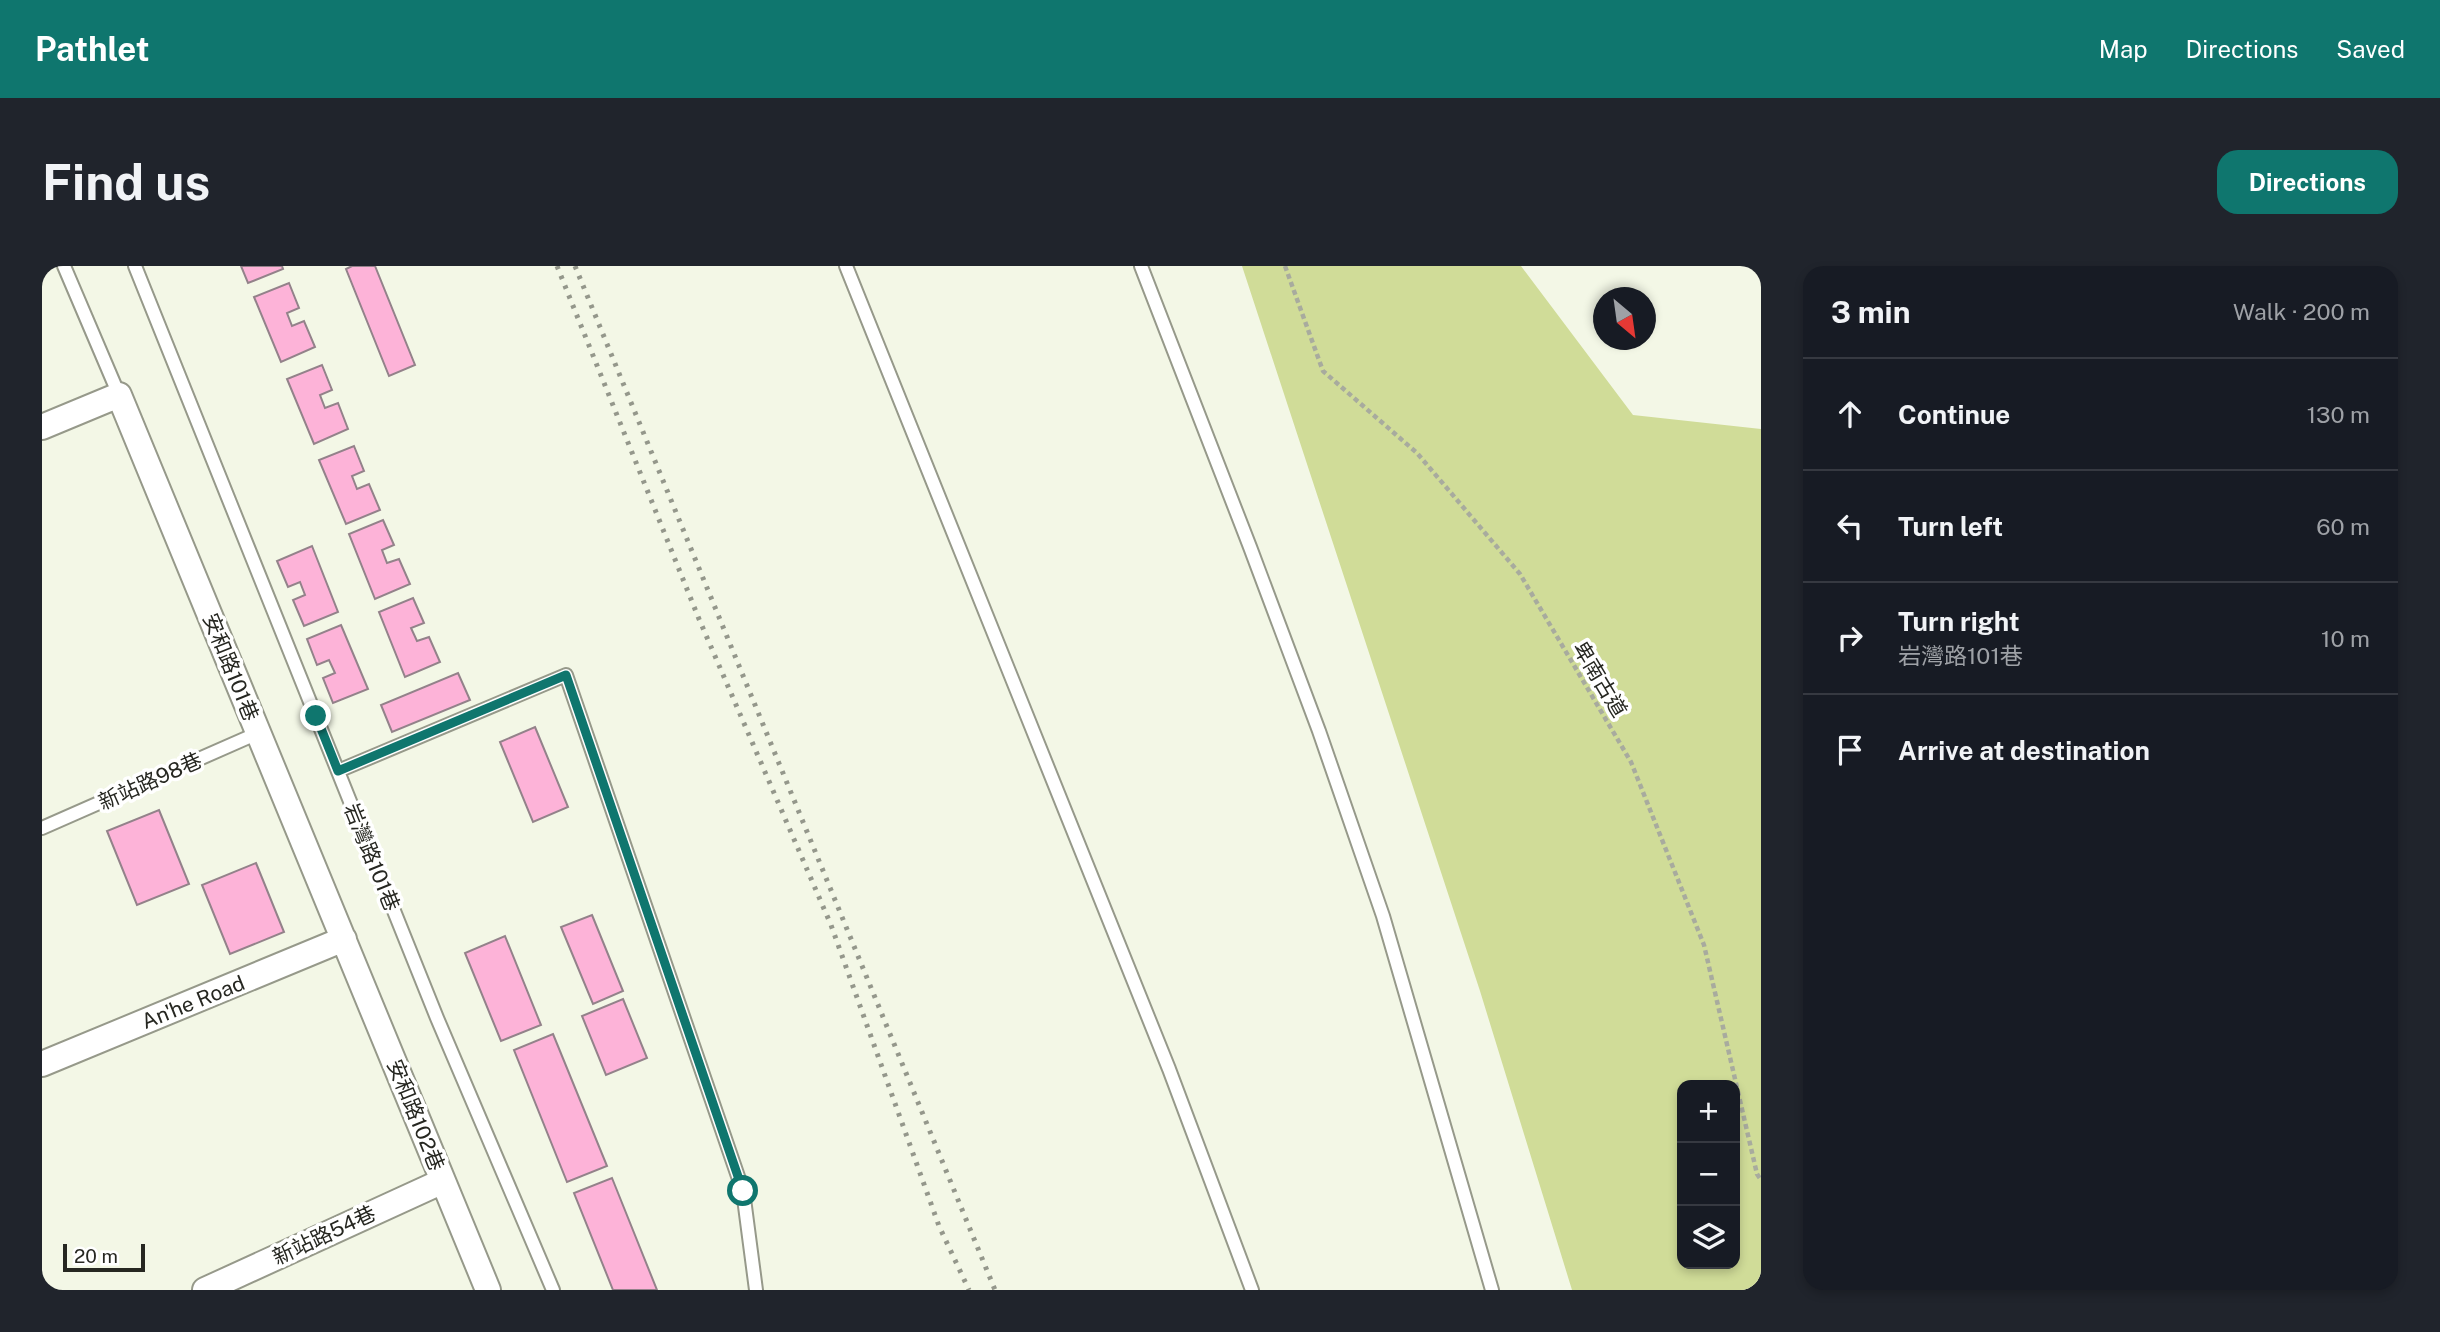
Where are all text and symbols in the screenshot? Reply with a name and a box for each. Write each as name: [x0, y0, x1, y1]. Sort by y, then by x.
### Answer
text: Pathlet: [35, 30, 150, 68]
text: Map: [2099, 35, 2148, 63]
text: Directions: [2186, 35, 2298, 63]
text: Saved: [2336, 35, 2405, 63]
button: Directions: [2217, 150, 2398, 214]
text: Find us: [42, 153, 210, 211]
north arrow: [1593, 287, 1656, 350]
text: 3 min: [1831, 294, 1910, 330]
text: Walk · 200 m: [2233, 298, 2370, 325]
icon: ahead: [1831, 395, 1869, 433]
text: Continue: [1898, 399, 2010, 430]
text: 130 m: [2307, 401, 2370, 428]
icon: left: [1831, 507, 1869, 545]
text: Turn left: [1898, 511, 2003, 542]
text: 60 m: [2316, 513, 2370, 540]
text: Turn right: [1898, 606, 2020, 637]
street label: 安和路101巷: [198, 609, 264, 725]
icon: right: [1831, 619, 1869, 657]
text: 10 m: [2321, 625, 2370, 652]
street label: 卑南古道: [1568, 637, 1632, 721]
text: 岩灣路101巷: [1898, 642, 2023, 669]
route end: [300, 700, 331, 731]
icon: arrive: [1831, 731, 1869, 769]
text: Arrive at destination: [1898, 735, 2150, 766]
street label: 新站路98巷: [94, 747, 206, 815]
street label: 岩灣路101巷: [339, 799, 405, 915]
street label: An'he Road: [138, 970, 248, 1034]
street label: 安和路102巷: [382, 1056, 450, 1174]
map controls: [1677, 1080, 1740, 1269]
button: +: [1677, 1080, 1740, 1143]
button: −: [1677, 1143, 1740, 1206]
route start: [727, 1175, 758, 1206]
street label: 新站路54巷: [269, 1200, 379, 1270]
button: layers: [1677, 1206, 1740, 1269]
scale bar: [63, 1241, 145, 1273]
text: 20 m: [74, 1245, 118, 1267]

